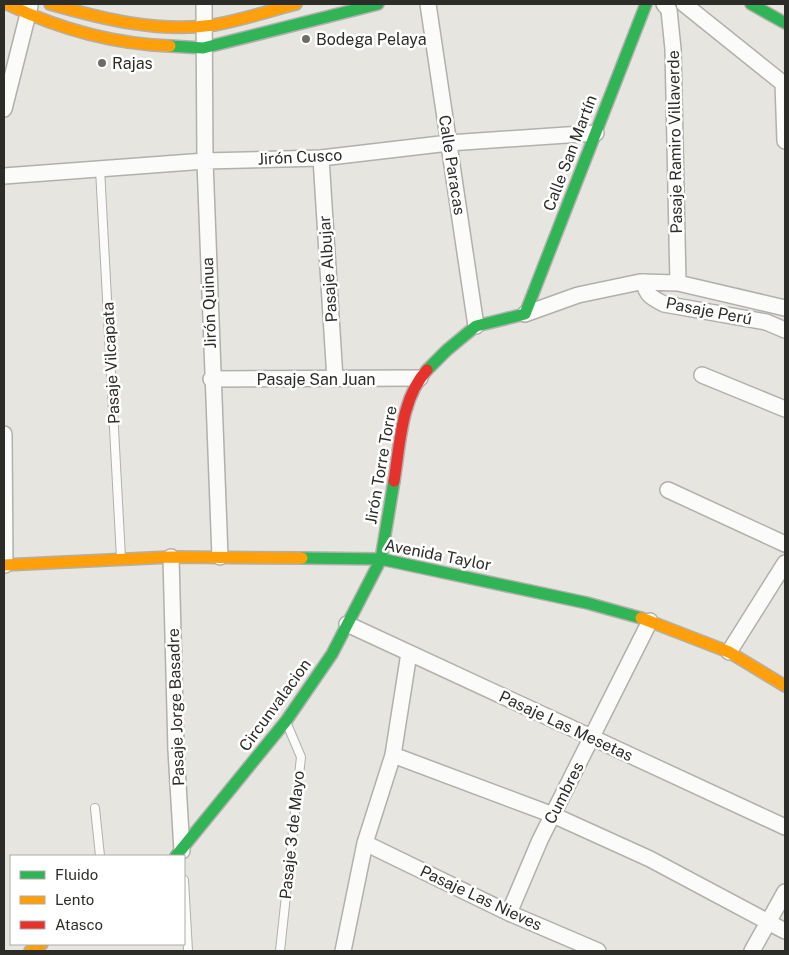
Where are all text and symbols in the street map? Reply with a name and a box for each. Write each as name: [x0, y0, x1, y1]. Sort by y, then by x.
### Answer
place label: Bodega Pelaya: [316, 30, 427, 49]
marker: Bodega Pelaya: [300, 33, 312, 45]
street label: Pasaje Ramiro Villaverde: [664, 50, 686, 234]
place label: Rajas: [112, 54, 153, 73]
marker: Rajas: [96, 57, 108, 69]
street label: Calle San Martín: [539, 92, 601, 214]
street label: Calle Paracas: [435, 114, 469, 216]
street label: Jirón Cusco: [257, 145, 343, 169]
street label: Pasaje Albujar: [315, 215, 341, 323]
street label: Jirón Quinua: [198, 257, 220, 349]
street label: Pasaje Perú: [664, 293, 754, 329]
street label: Pasaje Vilcapata: [98, 302, 124, 424]
street label: Pasaje San Juan: [256, 370, 376, 389]
street label: Jirón Torre Torre: [361, 404, 401, 526]
street label: Avenida Taylor: [383, 535, 493, 575]
street label: Pasaje Jorge Basadre: [164, 628, 188, 786]
street label: Circunvalacion: [235, 655, 315, 755]
street label: Pasaje Las Mesetas: [496, 687, 636, 765]
street label: Cumbres: [540, 759, 588, 827]
street label: Pasaje 3 de Mayo: [276, 770, 308, 900]
legend: [10, 855, 185, 945]
street label: Pasaje Las Nieves: [417, 861, 545, 935]
text: Fluido: [55, 866, 98, 883]
text: Lento: [55, 891, 94, 908]
text: Atasco: [55, 916, 103, 933]

